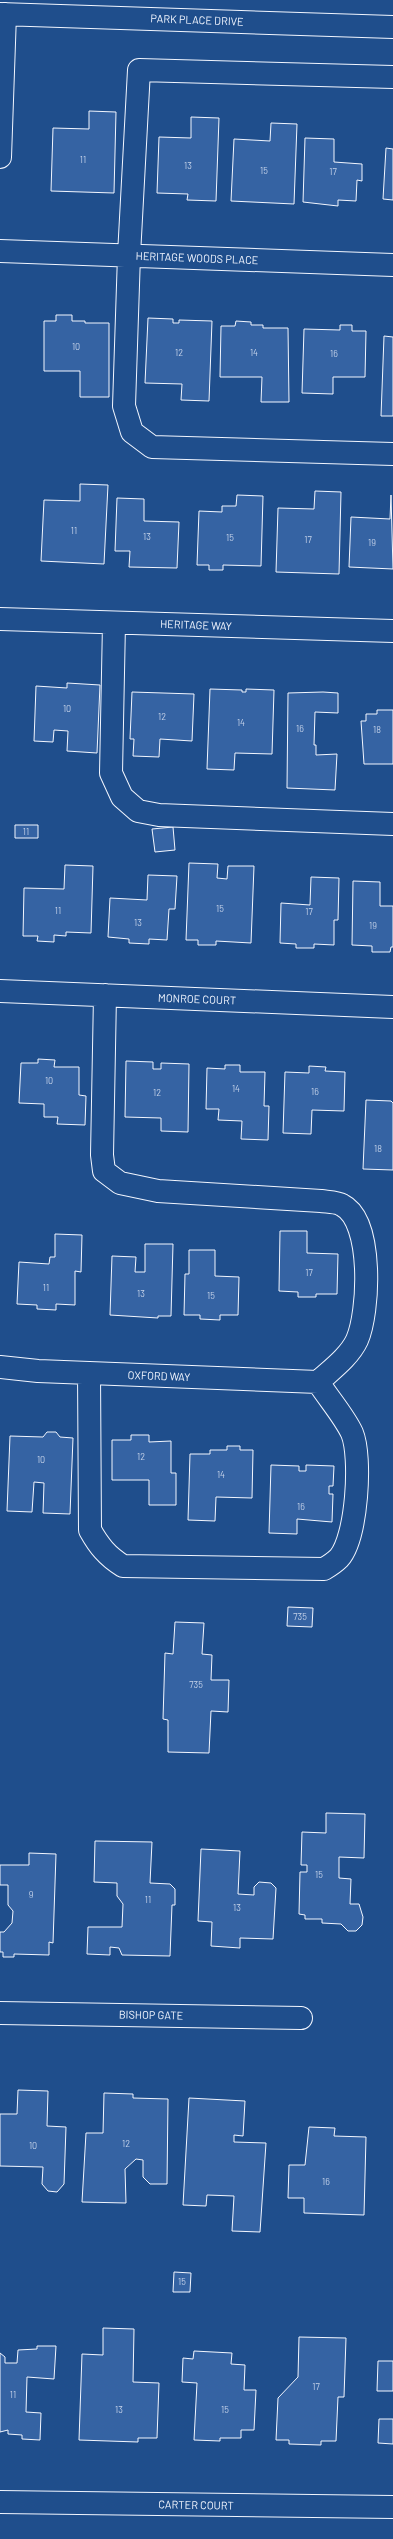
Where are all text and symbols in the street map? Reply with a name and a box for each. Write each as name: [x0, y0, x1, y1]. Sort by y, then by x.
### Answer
street label: PARK PLACE DRIVE: [150, 11, 244, 28]
house number: 11: [80, 154, 86, 165]
house number: 13: [184, 160, 192, 171]
house number: 15: [260, 165, 268, 176]
house number: 17: [329, 166, 337, 177]
street label: HERITAGE WOODS PLACE: [135, 249, 259, 266]
house number: 10: [72, 341, 80, 352]
house number: 12: [175, 347, 183, 358]
house number: 14: [250, 347, 258, 358]
house number: 16: [330, 348, 338, 359]
house number: 11: [71, 525, 77, 536]
house number: 13: [143, 531, 151, 542]
house number: 15: [226, 532, 234, 543]
house number: 17: [304, 534, 312, 545]
house number: 19: [368, 537, 376, 548]
street label: HERITAGE WAY: [160, 617, 232, 632]
house number: 10: [63, 703, 71, 714]
house number: 12: [158, 711, 166, 722]
house number: 14: [237, 717, 245, 728]
house number: 16: [296, 723, 304, 734]
house number: 18: [373, 724, 381, 735]
house number: 11: [23, 826, 29, 837]
house number: 15: [216, 903, 224, 914]
house number: 11: [55, 905, 61, 916]
house number: 17: [305, 906, 313, 917]
house number: 13: [134, 917, 142, 928]
house number: 19: [369, 920, 377, 931]
street label: MONROE COURT: [158, 991, 236, 1006]
house number: 10: [45, 1075, 53, 1086]
house number: 14: [232, 1083, 240, 1094]
house number: 16: [311, 1086, 319, 1097]
house number: 12: [153, 1087, 161, 1098]
house number: 18: [374, 1143, 382, 1154]
house number: 17: [305, 1267, 313, 1278]
house number: 11: [43, 1282, 49, 1293]
house number: 13: [137, 1288, 145, 1299]
house number: 15: [207, 1290, 215, 1301]
street label: OXFORD WAY: [127, 1368, 191, 1383]
house number: 12: [137, 1451, 145, 1462]
house number: 10: [37, 1454, 45, 1465]
house number: 14: [217, 1469, 225, 1480]
house number: 16: [297, 1501, 305, 1512]
house number: 735: [293, 1611, 307, 1622]
house number: 735: [189, 1679, 203, 1690]
house number: 15: [315, 1869, 323, 1880]
house number: 9: [29, 1889, 34, 1900]
house number: 11: [145, 1894, 151, 1905]
house number: 13: [233, 1902, 241, 1913]
street label: BISHOP GATE: [119, 2007, 184, 2022]
house number: 12: [122, 2138, 130, 2149]
house number: 10: [29, 2140, 37, 2151]
house number: 16: [322, 2176, 330, 2187]
house number: 15: [178, 2276, 186, 2287]
house number: 17: [312, 2381, 320, 2392]
house number: 11: [10, 2389, 16, 2400]
house number: 13: [115, 2404, 123, 2415]
house number: 15: [221, 2404, 229, 2415]
street label: CARTER COURT: [158, 2497, 234, 2512]

